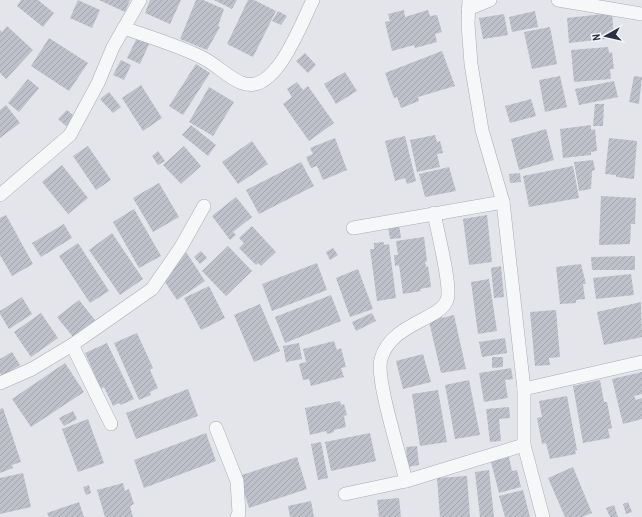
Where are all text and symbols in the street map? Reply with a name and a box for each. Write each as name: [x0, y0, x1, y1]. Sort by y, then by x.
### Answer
north arrow: [586, 16, 626, 56]
text: N: [589, 33, 603, 42]

